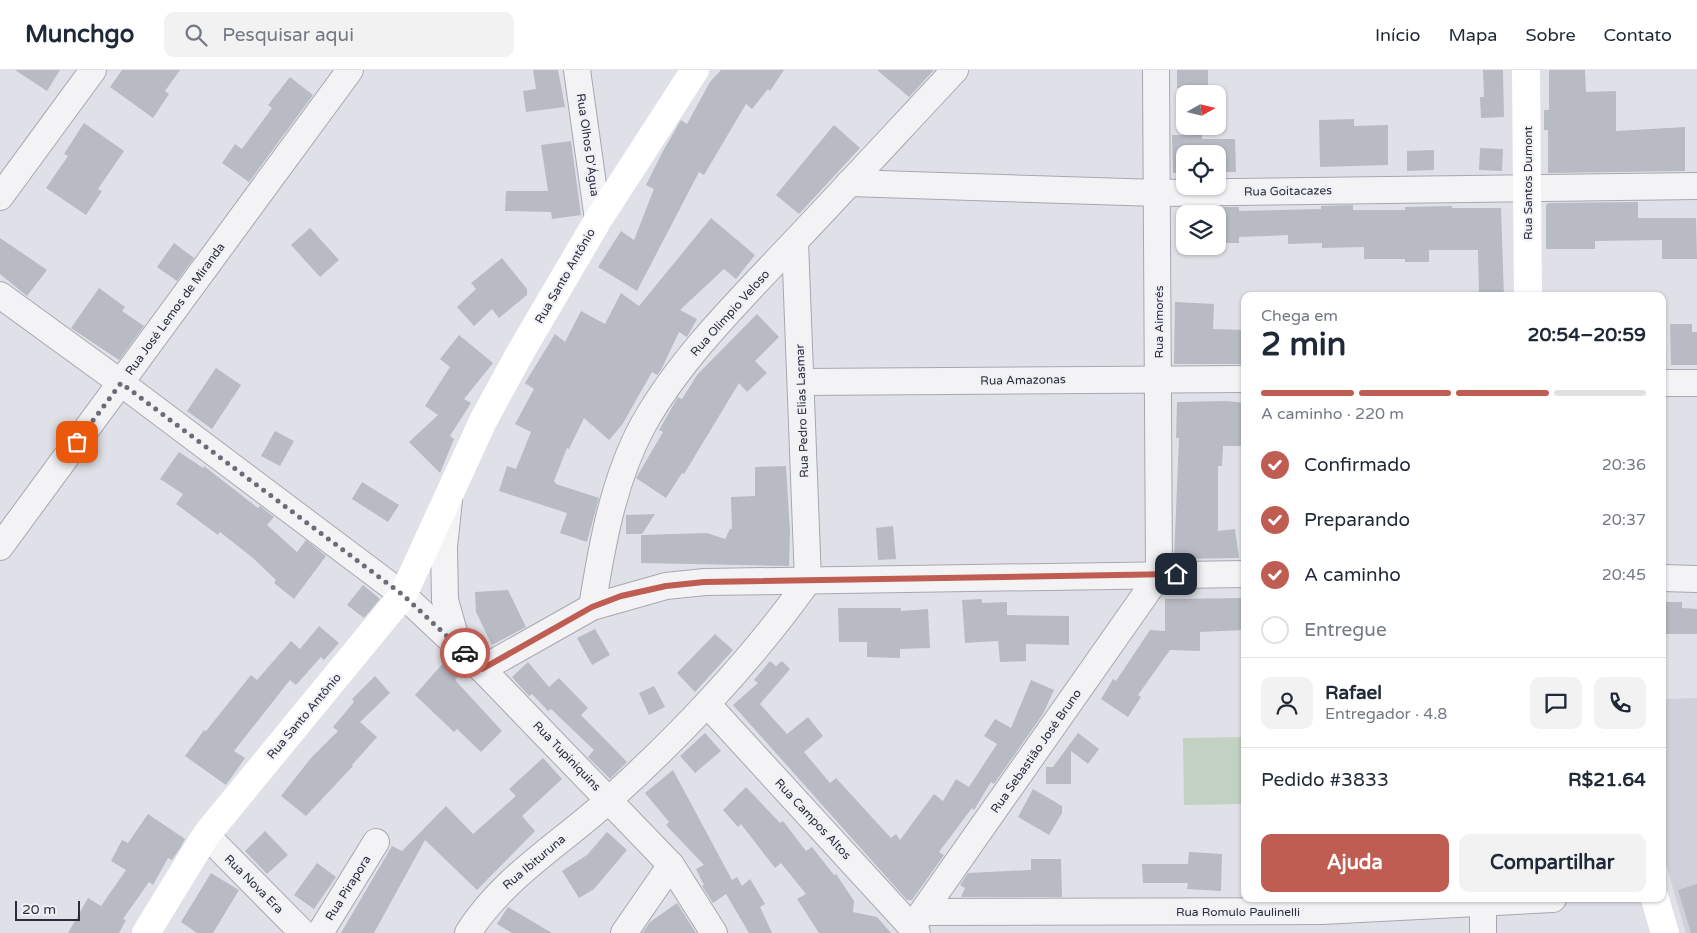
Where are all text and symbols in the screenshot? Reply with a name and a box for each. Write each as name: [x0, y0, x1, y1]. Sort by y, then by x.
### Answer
search box: [164, 12, 514, 57]
text: Munchgo: [25, 20, 134, 49]
icon: search: [182, 21, 210, 49]
text: Pesquisar aqui: [222, 24, 354, 46]
text: Início: [1375, 24, 1420, 46]
text: Mapa: [1448, 24, 1497, 46]
text: Sobre: [1525, 24, 1576, 46]
text: Contato: [1604, 24, 1672, 46]
north arrow: [1176, 85, 1226, 135]
map controls: [1176, 85, 1226, 255]
street label: Rua Olhos D'Água: [574, 93, 602, 197]
street label: Rua Santos Dumont: [1521, 126, 1535, 240]
button: locate: [1176, 145, 1226, 195]
street label: Rua Goitacazes: [1244, 183, 1332, 199]
button: layers: [1176, 205, 1226, 255]
street label: Rua Santo Antônio: [532, 226, 598, 326]
street label: Rua José Lemos de Miranda: [122, 240, 228, 378]
street label: Rua Olímpio Veloso: [688, 267, 772, 359]
street label: Rua Aimorés: [1152, 285, 1166, 358]
text: Chega em: [1261, 306, 1338, 326]
text: 20:54–20:59: [1527, 324, 1646, 346]
text: 2 min: [1261, 326, 1346, 364]
street label: Rua Pedro Elias Lasmar: [793, 343, 811, 478]
street label: Rua Amazonas: [980, 372, 1066, 388]
text: A caminho · 220 m: [1261, 404, 1404, 424]
pin: [56, 421, 98, 463]
icon: bag: [63, 428, 91, 456]
icon: check: [1261, 451, 1289, 479]
text: Confirmado: [1304, 454, 1411, 476]
text: 20:36: [1602, 455, 1646, 475]
icon: check: [1261, 506, 1289, 534]
text: Preparando: [1304, 509, 1410, 531]
text: 20:37: [1602, 510, 1646, 530]
pin: [1155, 553, 1197, 595]
icon: home: [1162, 560, 1190, 588]
icon: check: [1261, 561, 1289, 589]
text: A caminho: [1304, 564, 1401, 586]
text: 20:45: [1602, 565, 1646, 585]
text: Entregue: [1304, 619, 1387, 641]
courier: [440, 628, 490, 678]
icon: car: [451, 639, 479, 667]
street label: Rua Santo Antônio: [264, 670, 344, 762]
button: person: [1261, 677, 1313, 729]
button: chat: [1530, 677, 1582, 729]
button: phone: [1594, 677, 1646, 729]
text: Rafael: [1325, 682, 1382, 704]
street label: Rua Sebastião José Bruno: [988, 686, 1084, 816]
text: Entregador · 4.8: [1325, 704, 1447, 724]
street label: Rua Tupiniquins: [530, 718, 604, 794]
text: Pedido #3833: [1261, 769, 1389, 791]
text: R$21.64: [1568, 769, 1646, 791]
street label: Rua Campos Altos: [772, 776, 854, 862]
street label: Rua Ibituruna: [500, 832, 568, 892]
button: Ajuda: [1261, 834, 1449, 892]
button: Compartilhar: [1459, 834, 1646, 892]
street label: Rua Nova Era: [222, 852, 286, 916]
street label: Rua Pirapora: [322, 853, 374, 923]
scale bar: [15, 898, 80, 921]
text: 20 m: [22, 901, 56, 918]
street label: Rua Romulo Paulinelli: [1176, 905, 1300, 919]

